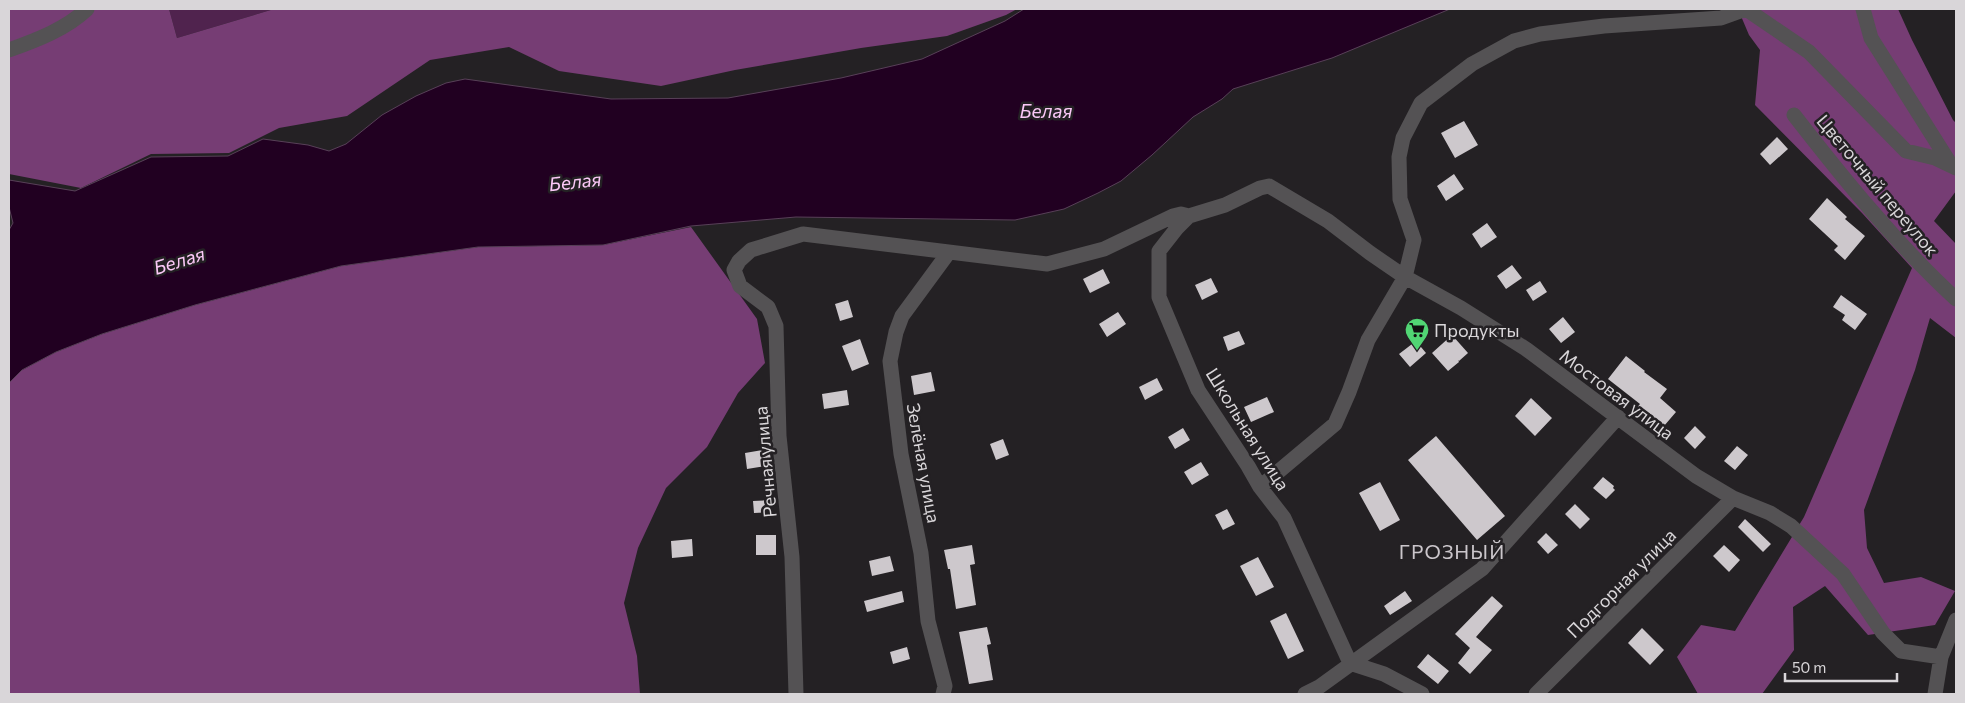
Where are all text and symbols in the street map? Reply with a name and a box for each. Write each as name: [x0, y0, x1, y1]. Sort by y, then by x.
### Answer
water label: Белая: [1020, 99, 1072, 122]
street label: Цветочный переулок: [1813, 110, 1944, 260]
water label: Белая: [548, 167, 602, 195]
water label: Белая: [150, 241, 208, 279]
supermarket icon: Продукты: [1404, 317, 1430, 351]
place label: Продукты: [1434, 319, 1519, 341]
street label: Мостовая улица: [1556, 344, 1678, 444]
street label: Школьная улица: [1202, 364, 1294, 494]
street label: Зелёная улица: [903, 401, 945, 525]
street label: Речная улица: [749, 405, 781, 519]
street label: Подгорная улица: [1562, 524, 1680, 642]
district label: ГРОЗНЫЙ: [1399, 539, 1505, 563]
scale bar: [1785, 650, 1898, 682]
text: 50 m: [1792, 658, 1826, 676]

